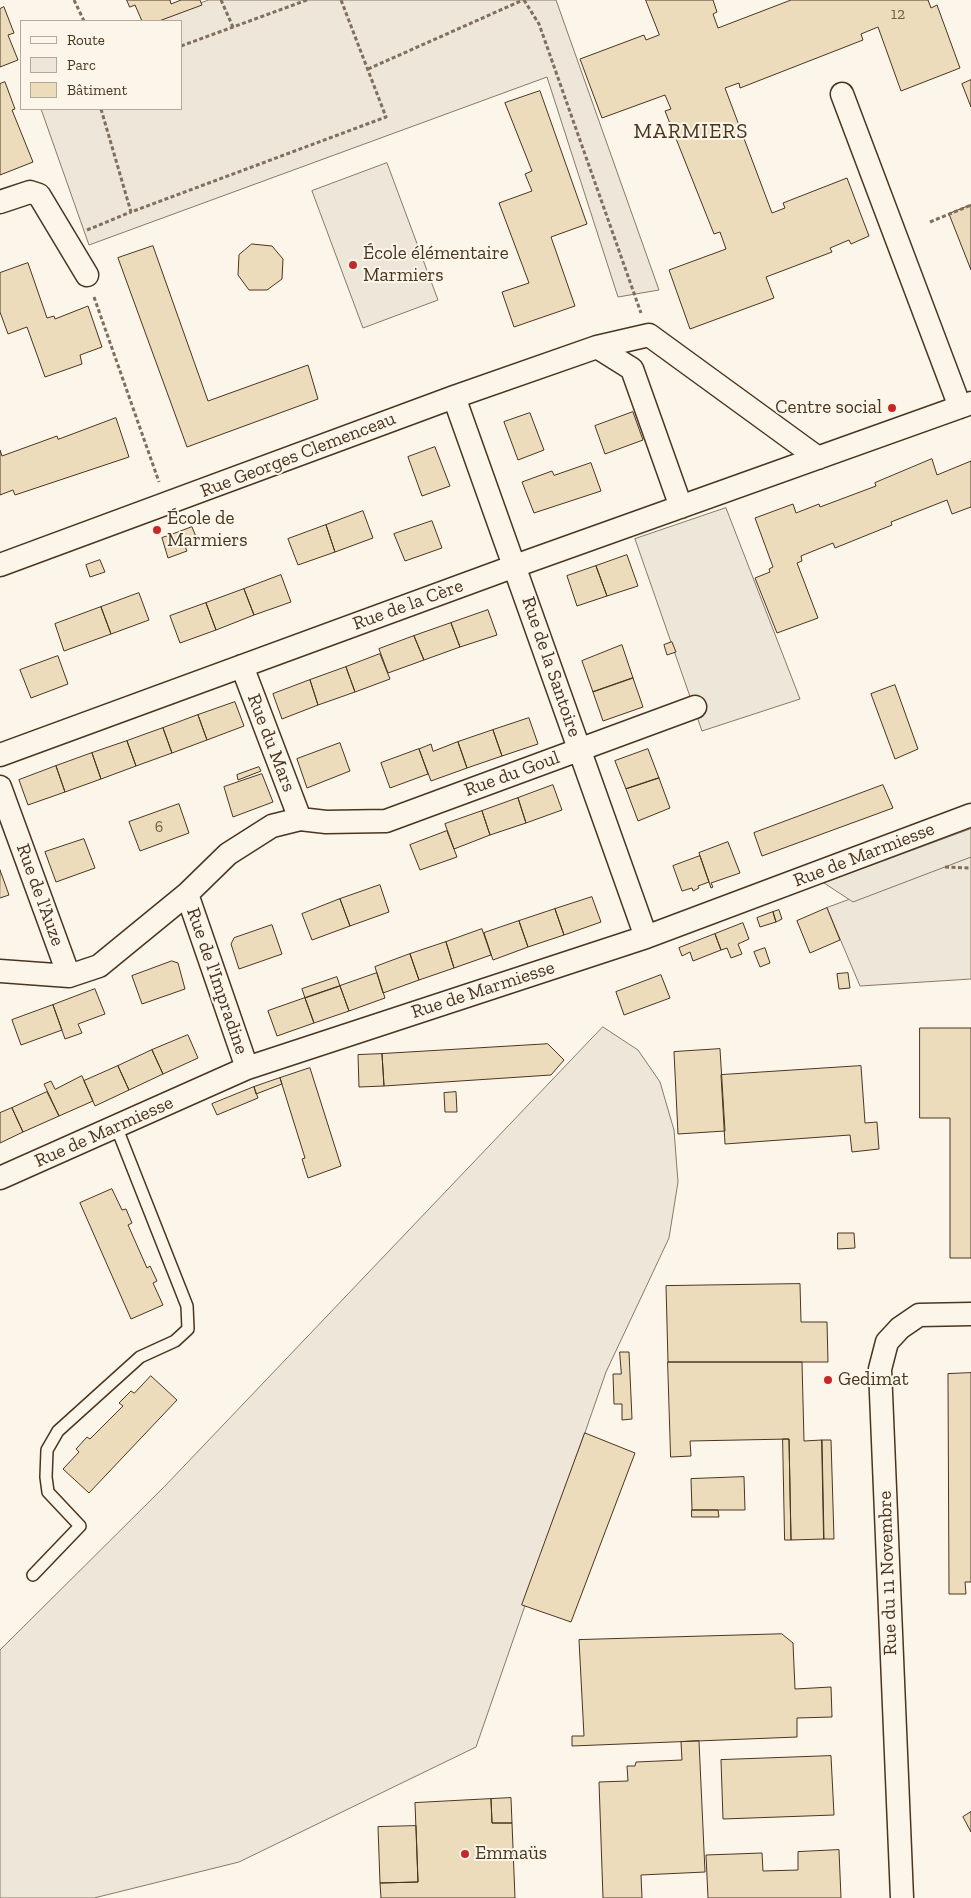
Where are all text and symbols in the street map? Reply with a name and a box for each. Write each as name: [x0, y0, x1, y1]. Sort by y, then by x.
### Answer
house number: 12: [891, 4, 905, 24]
legend: [20, 20, 182, 110]
text: Route: [67, 31, 105, 49]
text: Parc: [67, 56, 96, 74]
text: Bâtiment: [67, 81, 127, 99]
district label: MARMIERS: [633, 119, 749, 145]
place label: École élémentaire Marmiers: [363, 243, 509, 287]
marker: École élémentaire Marmiers: [347, 259, 359, 271]
place label: Centre social: [775, 397, 882, 419]
marker: Centre social: [886, 402, 898, 414]
street label: Rue Georges Clemenceau: [197, 407, 399, 503]
place label: École de Marmiers: [167, 508, 248, 552]
marker: École de Marmiers: [151, 524, 163, 536]
street label: Rue de la Cère: [350, 574, 466, 636]
street label: Rue de la Santoire: [516, 594, 586, 740]
street label: Rue du Mars: [242, 691, 300, 795]
street label: Rue du Goul: [461, 746, 563, 802]
house number: 6: [155, 817, 163, 837]
street label: Rue de Marmiesse: [790, 818, 938, 892]
street label: Rue de l'Auze: [11, 841, 69, 949]
street label: Rue de l'Impradine: [181, 905, 253, 1057]
street label: Rue de Marmiesse: [409, 956, 557, 1024]
street label: Rue de Marmiesse: [31, 1091, 177, 1173]
place label: Gedimat: [838, 1369, 908, 1391]
marker: Gedimat: [822, 1374, 834, 1386]
street label: Rue du 11 Novembre: [874, 1490, 902, 1656]
place label: Emmaüs: [475, 1843, 547, 1865]
marker: Emmaüs: [459, 1848, 471, 1860]

